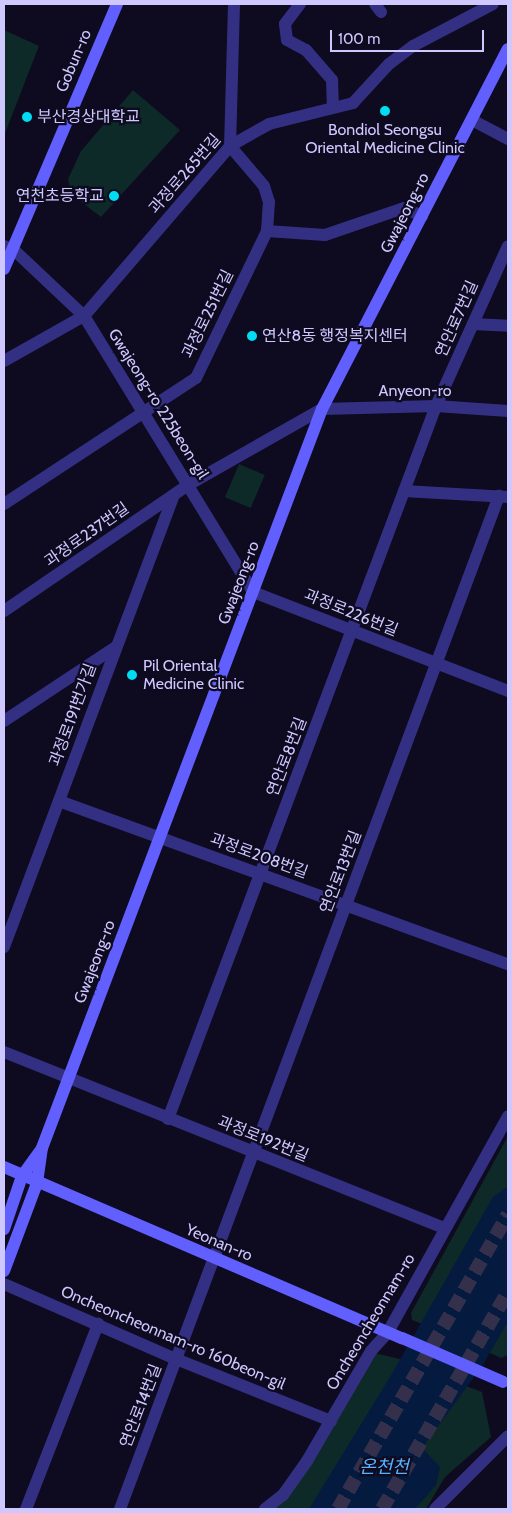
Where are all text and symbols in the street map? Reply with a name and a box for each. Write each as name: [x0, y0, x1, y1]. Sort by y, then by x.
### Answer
scale bar: [332, 20, 486, 52]
street label: Gobun-ro: [52, 27, 96, 95]
text: 100 m: [338, 30, 380, 48]
marker: Bondiol Seongsu Oriental Medicine Clinic: [378, 104, 392, 118]
place label: 부산경상대학교: [37, 107, 140, 127]
marker: 부산경상대학교: [21, 111, 33, 123]
place label: Bondiol Seongsu Oriental Medicine Clinic: [305, 120, 465, 158]
street label: 과정로265번길: [145, 130, 225, 218]
street label: Gwajeong-ro: [377, 170, 433, 256]
place label: 연천초등학교: [16, 186, 104, 206]
marker: 연천초등학교: [108, 190, 120, 202]
street label: 과정로251번길: [178, 267, 238, 361]
street label: 연안로7번길: [432, 278, 482, 360]
street label: Gwajeong-ro 225beon-gil: [104, 325, 212, 483]
place label: 연산8동 행정복지센터: [262, 326, 408, 346]
marker: 연산8동 행정복지센터: [246, 330, 258, 342]
street label: Anyeon-ro: [379, 381, 451, 401]
street label: 과정로237번길: [41, 499, 133, 571]
street label: Gwajeong-ro: [214, 539, 264, 627]
street label: 과정로226번길: [301, 585, 401, 641]
place label: Pil Oriental Medicine Clinic: [143, 656, 244, 694]
street label: 과정로191번가길: [46, 661, 100, 769]
marker: Pil Oriental Medicine Clinic: [125, 668, 139, 682]
street label: 연안로8번길: [263, 715, 311, 799]
street label: 연안로13번길: [316, 828, 366, 916]
street label: 과정로208번길: [207, 829, 311, 883]
street label: Gwajeong-ro: [70, 918, 120, 1006]
street label: 과정로192번길: [215, 1112, 311, 1166]
street label: Yeonan-ro: [183, 1220, 255, 1266]
street label: Oncheoncheonnam-ro: [323, 1250, 419, 1394]
street label: Oncheoncheonnam-ro 160beon-gil: [58, 1282, 288, 1394]
street label: 연안로14번길: [116, 1361, 166, 1451]
water label: 온천천: [359, 1456, 409, 1478]

